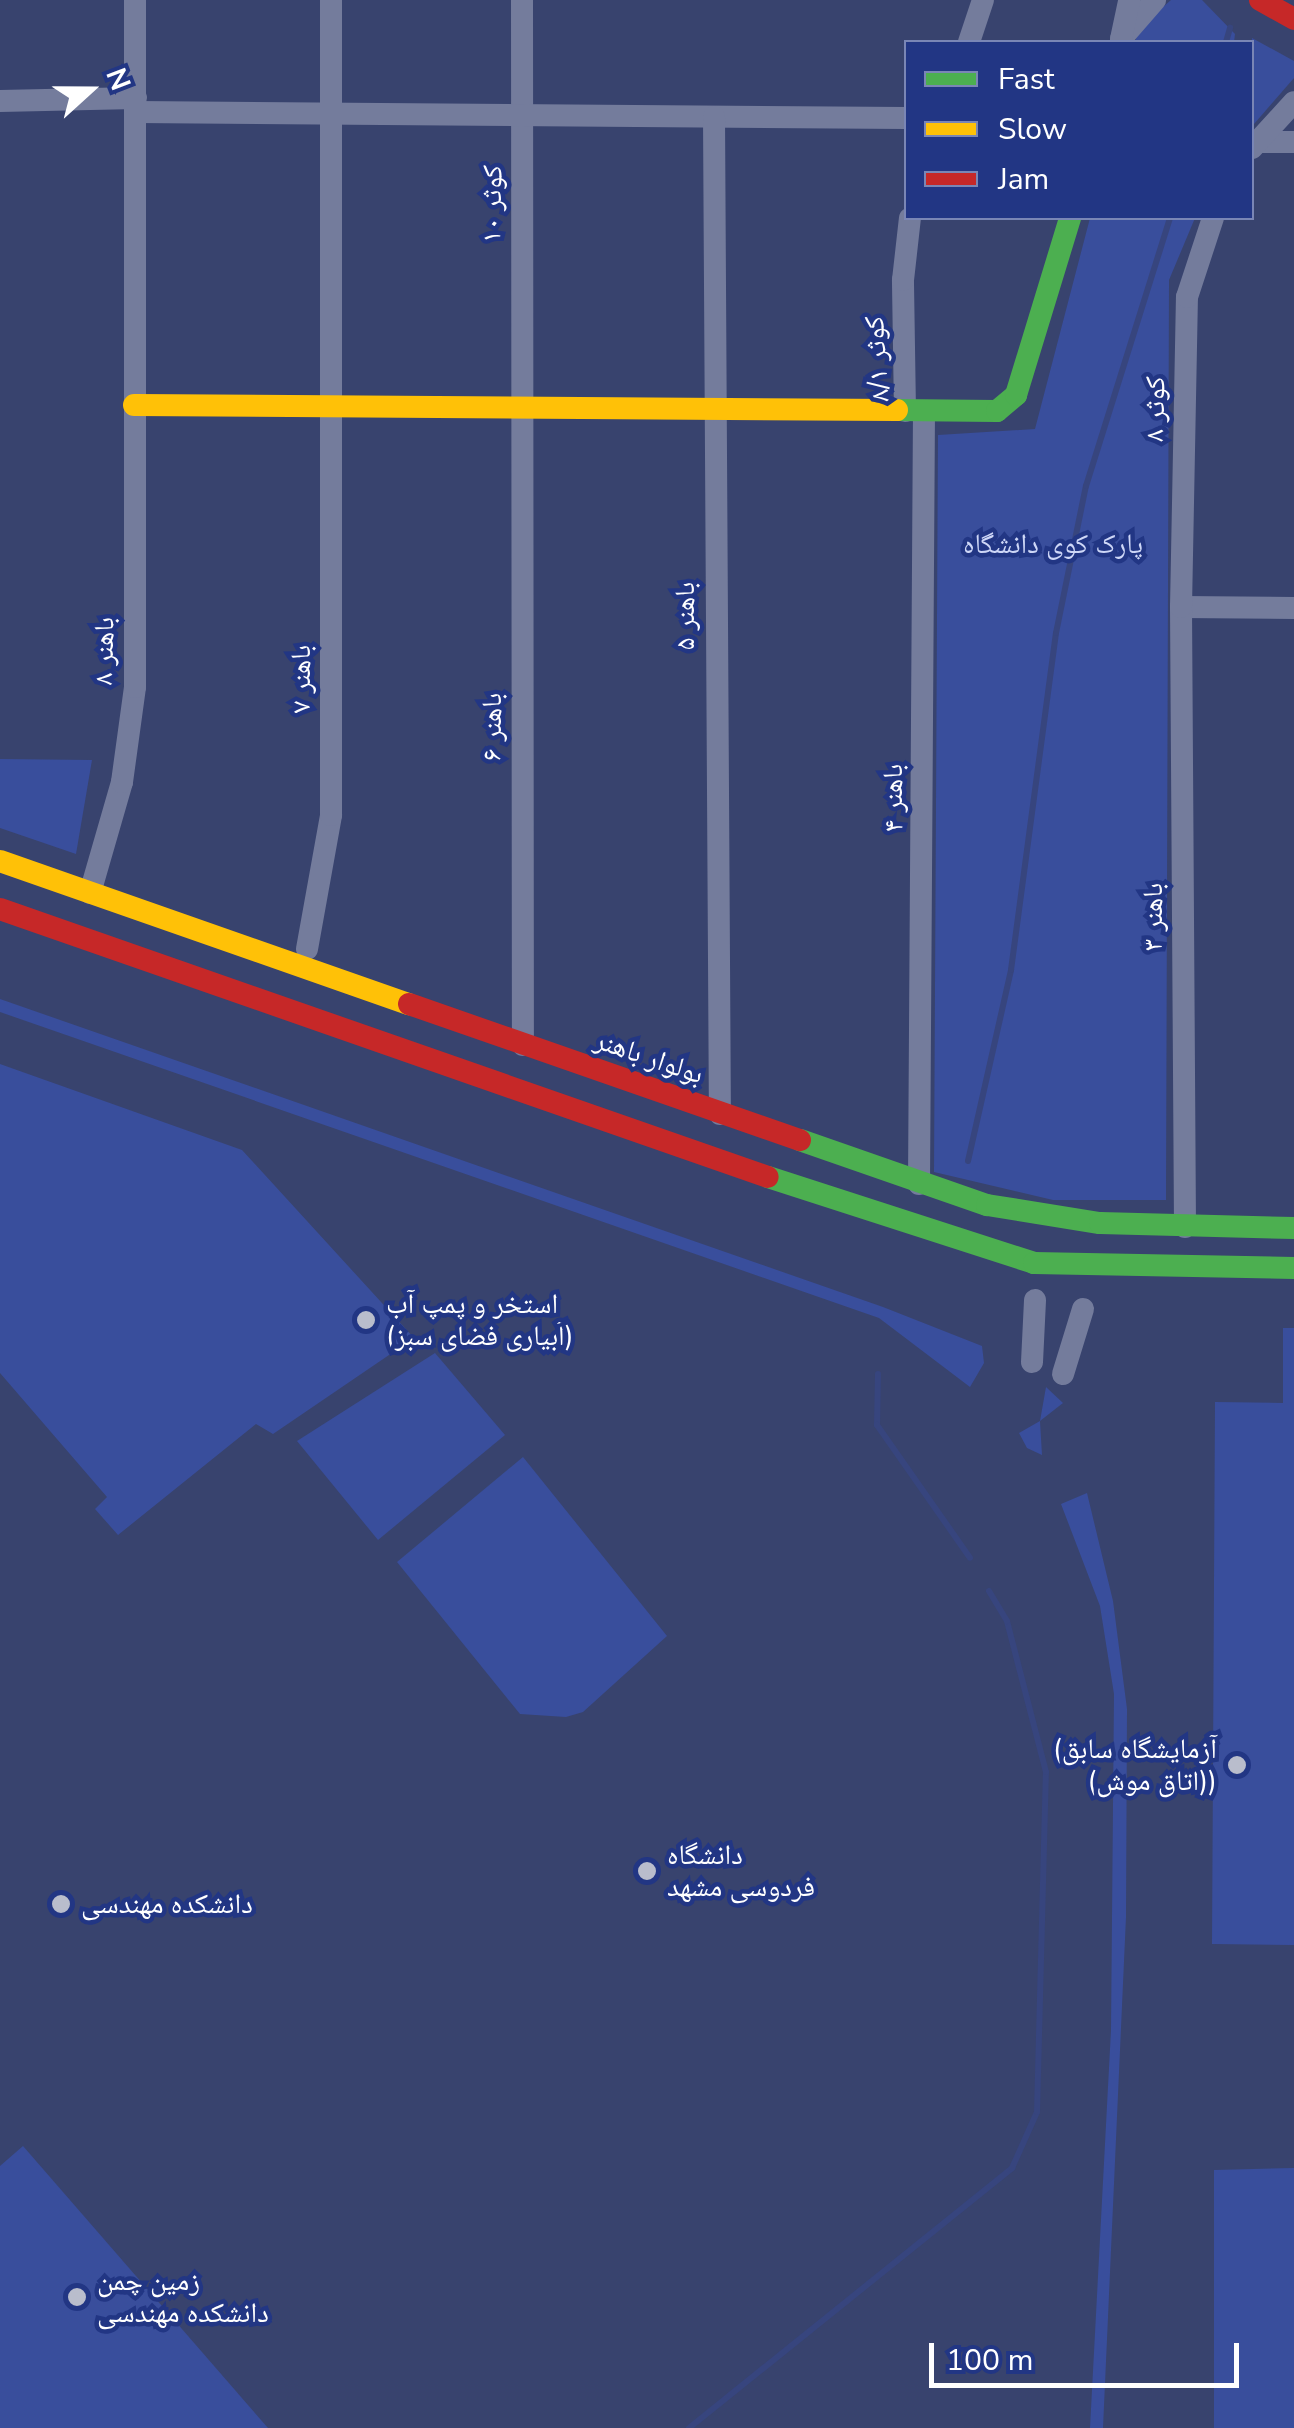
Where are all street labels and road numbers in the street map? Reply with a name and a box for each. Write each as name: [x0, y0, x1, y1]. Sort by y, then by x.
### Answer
street label: کوثر ۱۰: [475, 165, 509, 243]
street label: کوثر ۸/۱: [857, 315, 897, 403]
street label: کوثر ۸: [1138, 376, 1172, 442]
street label: باهنر ۵: [668, 582, 702, 650]
street label: باهنر ۸: [87, 617, 121, 685]
street label: باهنر ۷: [284, 645, 318, 713]
street label: باهنر ۶: [475, 693, 509, 761]
street label: باهنر ۴: [876, 764, 910, 832]
street label: باهنر ۳: [1136, 883, 1170, 951]
street label: بولوار باهنر: [590, 1023, 708, 1091]

